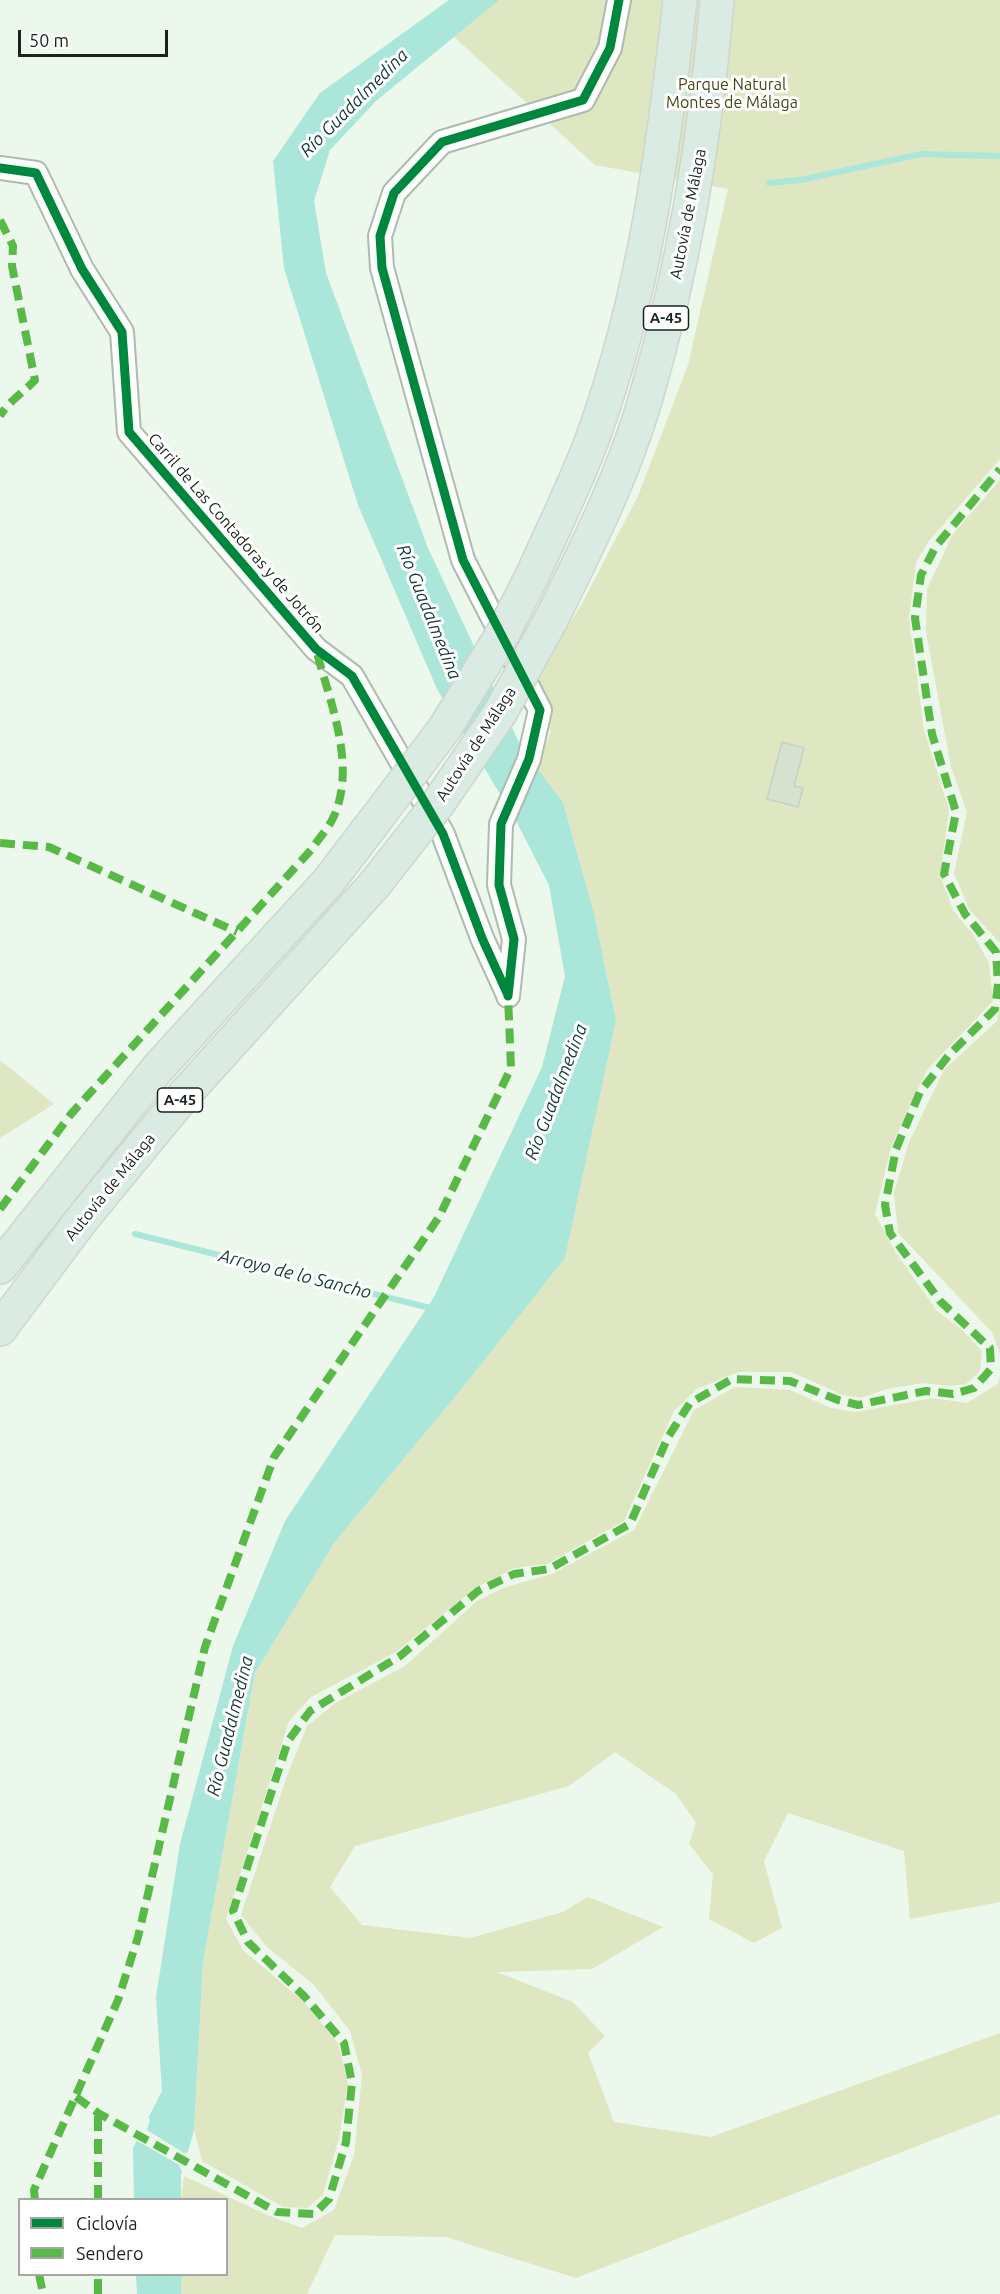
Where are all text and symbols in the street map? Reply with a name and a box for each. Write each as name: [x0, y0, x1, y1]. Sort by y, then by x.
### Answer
scale bar: [21, 18, 171, 56]
text: 50 m: [29, 30, 69, 50]
water label: Río Guadalmedina: [296, 45, 412, 161]
park label: Parque Natural Montes de Málaga: [666, 75, 798, 113]
street label: Autovía de Málaga: [666, 147, 710, 281]
road number: A-45: [644, 306, 688, 330]
street label: Carril de Las Contadoras y de Jotrón: [144, 429, 328, 637]
water label: Río Guadalmedina: [392, 541, 466, 683]
street label: Autovía de Málaga: [432, 683, 520, 805]
water label: Río Guadalmedina: [520, 1021, 592, 1163]
road number: A-45: [158, 1088, 202, 1112]
street label: Autovía de Málaga: [61, 1129, 159, 1245]
water label: Arroyo de lo Sancho: [217, 1245, 373, 1303]
water label: Río Guadalmedina: [202, 1654, 258, 1798]
legend: [18, 2198, 228, 2276]
text: Ciclovía: [76, 2213, 137, 2233]
text: Sendero: [76, 2243, 143, 2263]

